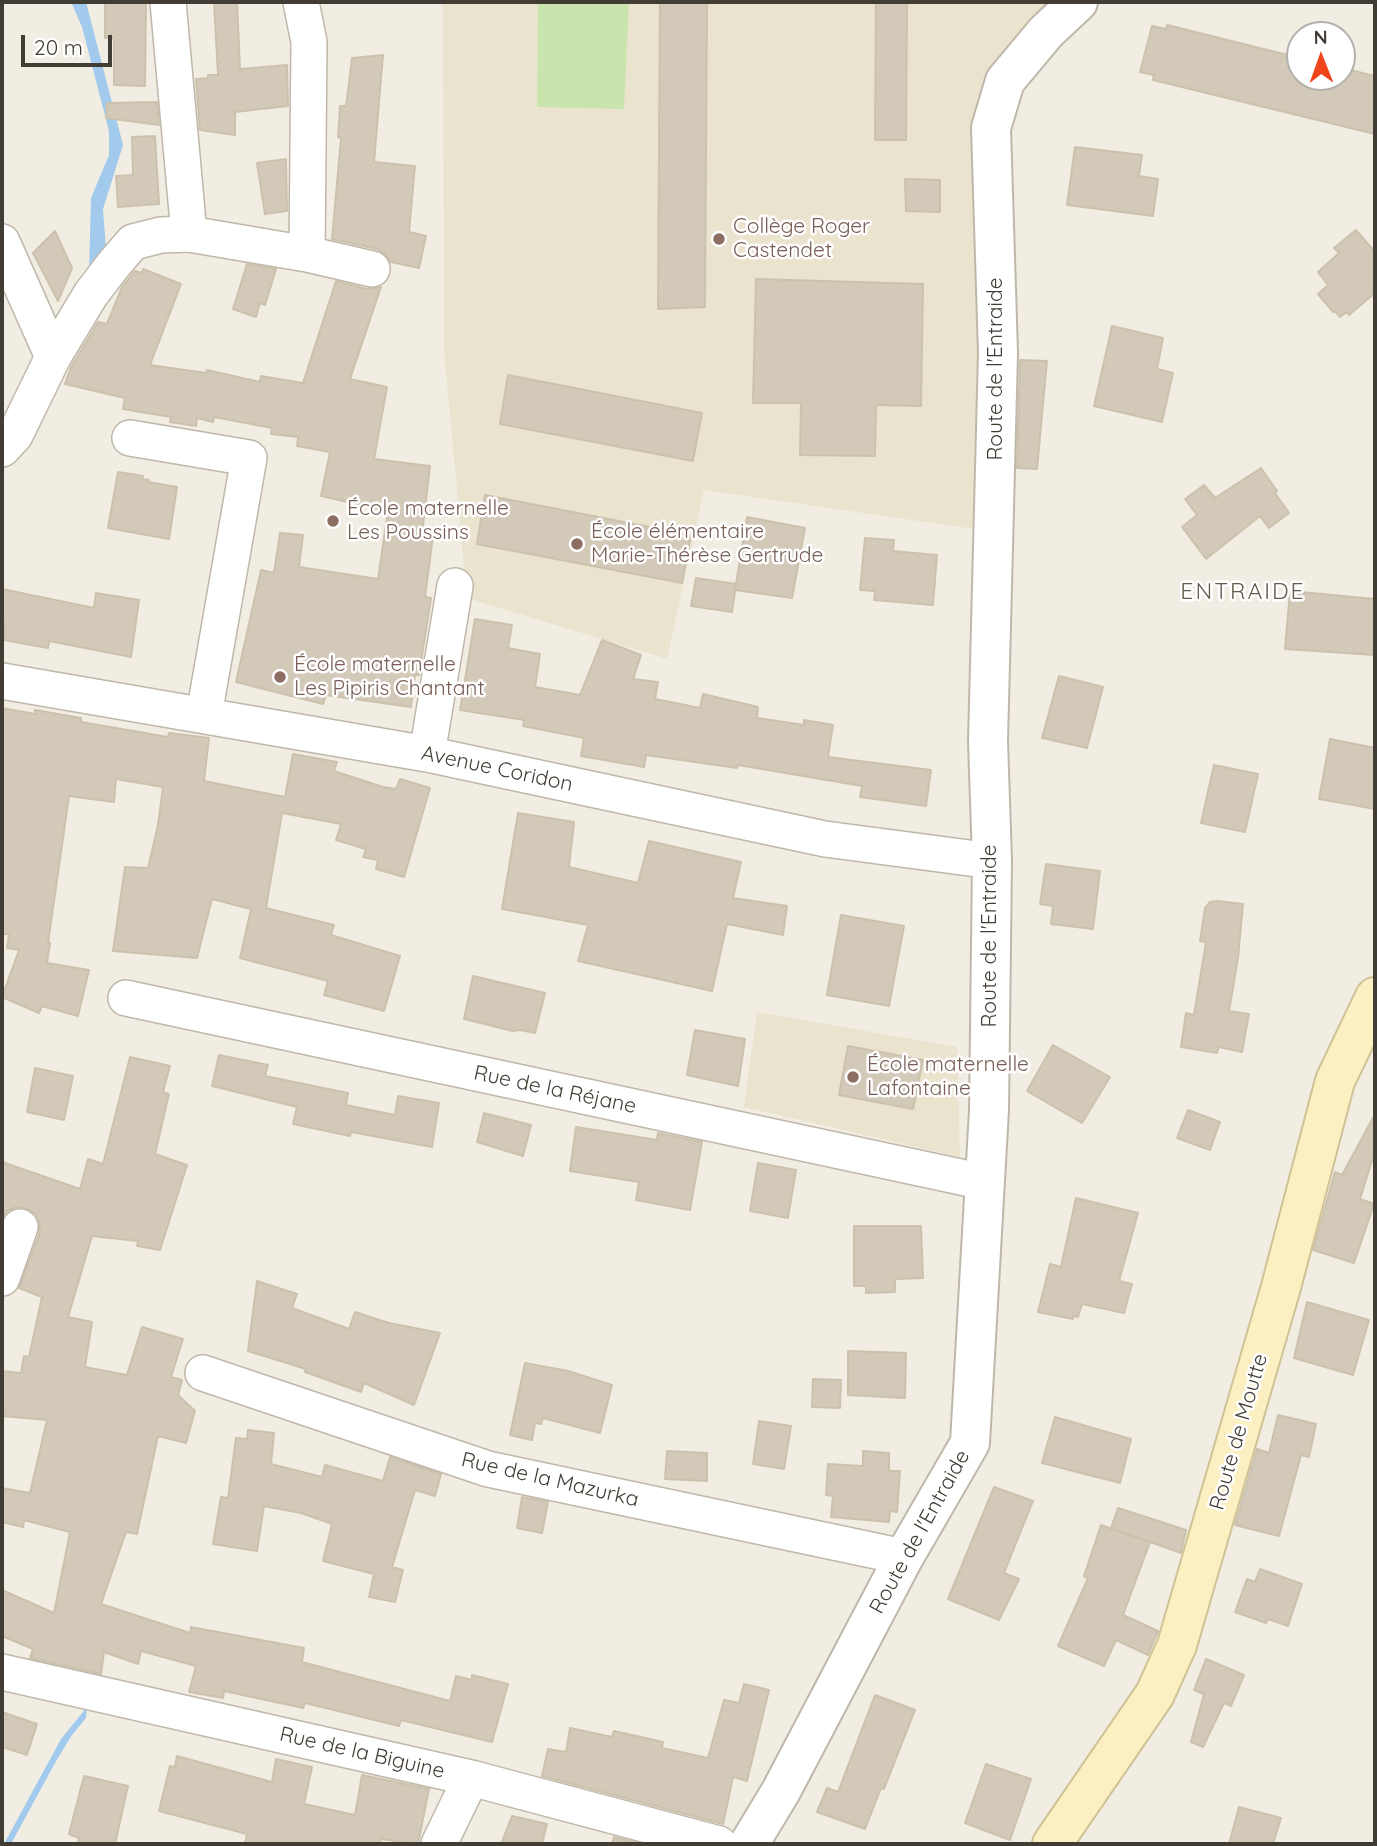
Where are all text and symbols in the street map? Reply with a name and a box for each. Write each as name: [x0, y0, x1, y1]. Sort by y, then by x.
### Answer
scale bar: [24, 21, 116, 65]
north arrow: [1286, 21, 1356, 91]
text: N: [1313, 25, 1328, 49]
text: 20 m: [34, 34, 83, 60]
place label: Collège Roger Castendet: [733, 214, 870, 264]
marker: Collège Roger Castendet: [711, 231, 727, 247]
street label: Route de l'Entraide: [983, 277, 1009, 461]
place label: École maternelle Les Poussins: [347, 496, 509, 546]
marker: École maternelle Les Poussins: [325, 513, 341, 529]
place label: École élémentaire Marie-Thérèse Gertrude: [591, 519, 823, 569]
marker: École élémentaire Marie-Thérèse Gertrude: [569, 536, 585, 552]
district label: ENTRAIDE: [1181, 578, 1305, 606]
place label: École maternelle Les Pipiris Chantant: [294, 652, 485, 702]
marker: École maternelle Les Pipiris Chantant: [272, 669, 288, 685]
street label: Avenue Coridon: [419, 741, 575, 797]
street label: Route de l'Entraide: [977, 844, 1003, 1028]
place label: École maternelle Lafontaine: [867, 1052, 1029, 1102]
street label: Rue de la Réjane: [472, 1060, 638, 1120]
marker: École maternelle Lafontaine: [845, 1069, 861, 1085]
street label: Route de Moutte: [1205, 1351, 1273, 1513]
street label: Route de l'Entraide: [865, 1446, 975, 1618]
street label: Rue de la Mazurka: [459, 1447, 641, 1513]
street label: Rue de la Biguine: [277, 1722, 447, 1784]

